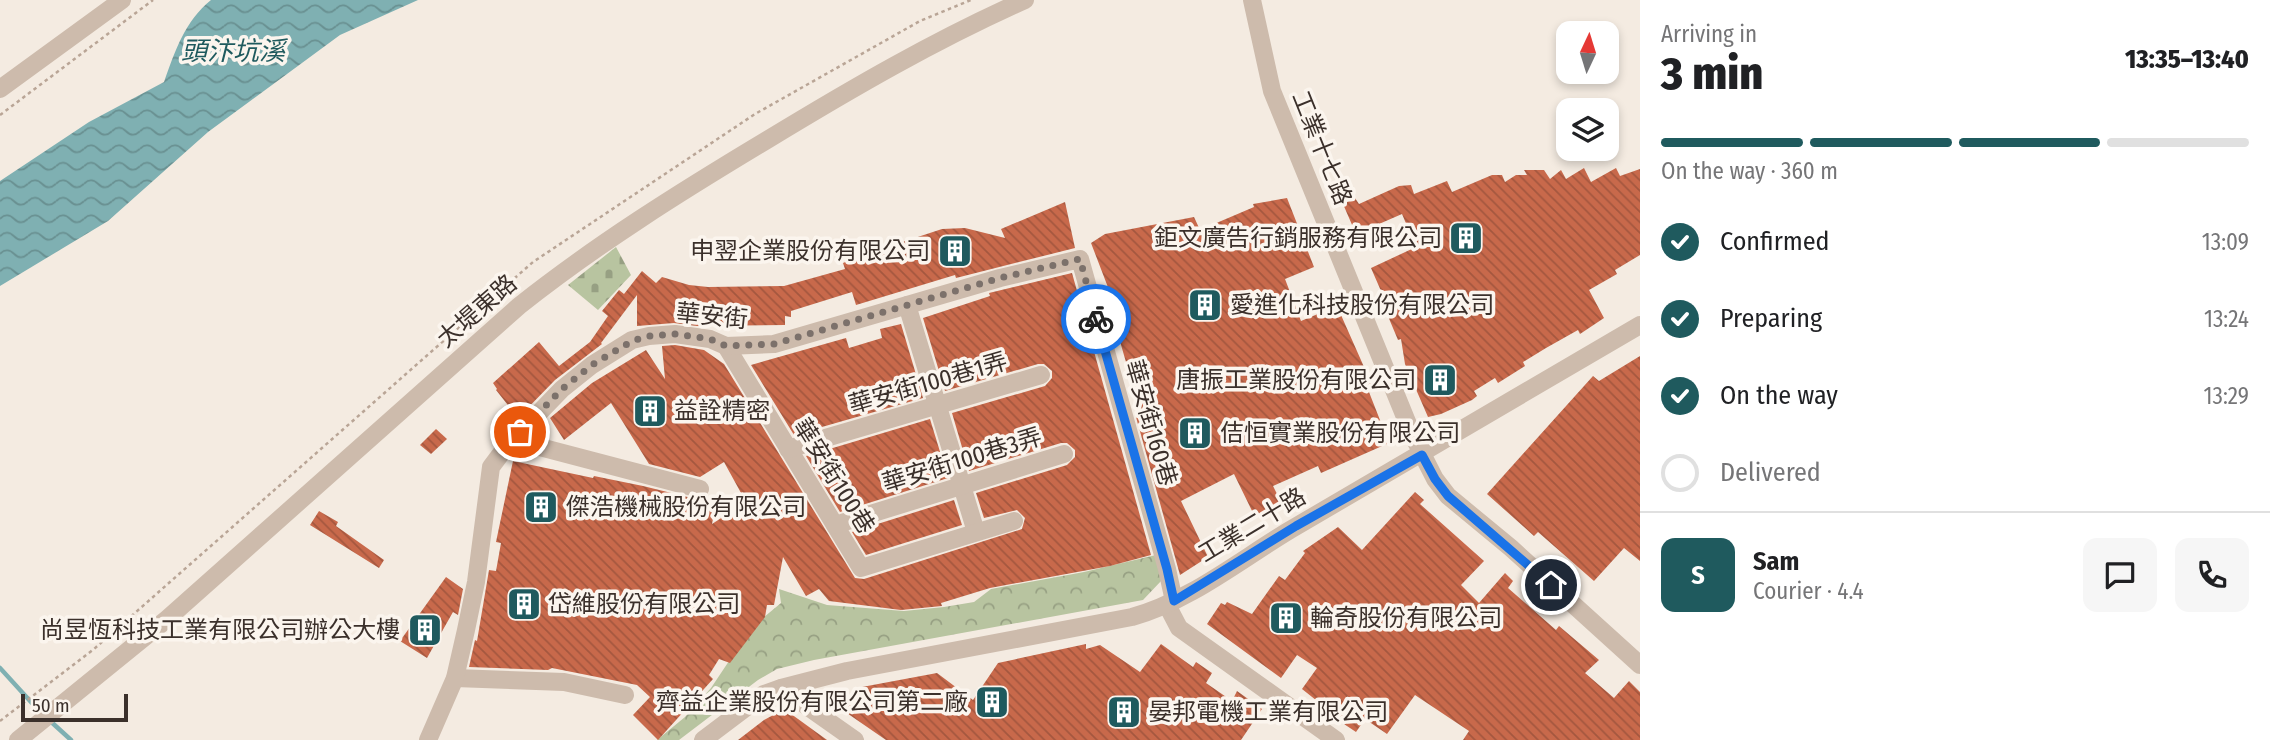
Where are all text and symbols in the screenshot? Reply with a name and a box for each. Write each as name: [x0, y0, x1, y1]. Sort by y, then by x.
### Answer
text: Arriving in: [1661, 20, 1757, 48]
north arrow: [1556, 21, 1619, 84]
map controls: [1556, 21, 1619, 161]
water label: 頭汴坑溪: [181, 36, 289, 67]
text: 13:35–13:40: [2125, 44, 2249, 75]
text: 3 min: [1661, 46, 1763, 101]
street label: 工業十七路: [1287, 87, 1357, 209]
button: layers: [1556, 98, 1619, 161]
text: On the way · 360 m: [1661, 157, 1838, 185]
building icon: 鉅文廣告行銷服務有限公司: [1447, 219, 1485, 257]
icon: check: [1661, 223, 1699, 261]
place label: 鉅文廣告行銷服務有限公司: [1154, 224, 1442, 252]
text: Confirmed: [1720, 226, 1830, 257]
text: 13:09: [2202, 228, 2249, 256]
building icon: 申翌企業股份有限公司: [936, 232, 974, 270]
place label: 申翌企業股份有限公司: [690, 237, 930, 265]
street label: 太堤東路: [432, 269, 522, 353]
courier: [1061, 284, 1131, 354]
building icon: 愛進化科技股份有限公司: [1186, 286, 1224, 324]
place label: 愛進化科技股份有限公司: [1230, 291, 1494, 319]
street label: 華安街: [675, 298, 749, 334]
icon: bike: [1077, 300, 1115, 338]
icon: check: [1661, 300, 1699, 338]
text: Preparing: [1720, 303, 1822, 334]
text: 13:24: [2204, 305, 2249, 333]
street label: 華安街100巷1弄: [845, 347, 1011, 419]
street label: 華安街160巷: [1120, 357, 1182, 489]
building icon: 唐振工業股份有限公司: [1421, 361, 1459, 399]
place label: 唐振工業股份有限公司: [1176, 366, 1416, 394]
icon: check: [1661, 377, 1699, 415]
text: On the way: [1720, 380, 1838, 411]
text: 13:29: [2204, 382, 2249, 410]
building icon: 益詮精密: [631, 392, 669, 430]
place label: 益詮精密: [674, 397, 770, 425]
pin: [490, 402, 550, 462]
icon: bag: [501, 413, 539, 451]
street label: 華安街100巷: [788, 413, 880, 539]
building icon: 佶恒實業股份有限公司: [1176, 414, 1214, 452]
place label: 佶恒實業股份有限公司: [1220, 419, 1460, 447]
street label: 華安街100巷3弄: [879, 422, 1045, 498]
text: Delivered: [1720, 457, 1821, 488]
street label: 工業二十路: [1193, 482, 1311, 568]
building icon: 傑浩機械股份有限公司: [522, 488, 560, 526]
place label: 傑浩機械股份有限公司: [566, 493, 806, 521]
button: chat: [2083, 538, 2157, 612]
button: phone: [2175, 538, 2249, 612]
text: Sam: [1753, 546, 1799, 577]
pin: [1521, 555, 1581, 615]
text: S: [1691, 560, 1705, 591]
icon: home: [1532, 566, 1570, 604]
text: Courier · 4.4: [1753, 577, 1864, 605]
building icon: 岱維股份有限公司: [505, 585, 543, 623]
place label: 岱維股份有限公司: [548, 590, 740, 618]
building icon: 輪奇股份有限公司: [1267, 599, 1305, 637]
place label: 輪奇股份有限公司: [1310, 604, 1502, 632]
building icon: 尚昱恆科技工業有限公司辦公大樓: [406, 611, 444, 649]
place label: 尚昱恆科技工業有限公司辦公大樓: [40, 616, 400, 644]
building icon: 齊益企業股份有限公司第二廠: [973, 683, 1011, 721]
place label: 齊益企業股份有限公司第二廠: [656, 688, 968, 716]
scale bar: [21, 691, 128, 723]
building icon: 晏邦電機工業有限公司: [1105, 693, 1143, 731]
text: 50 m: [32, 694, 70, 717]
place label: 晏邦電機工業有限公司: [1148, 698, 1388, 726]

